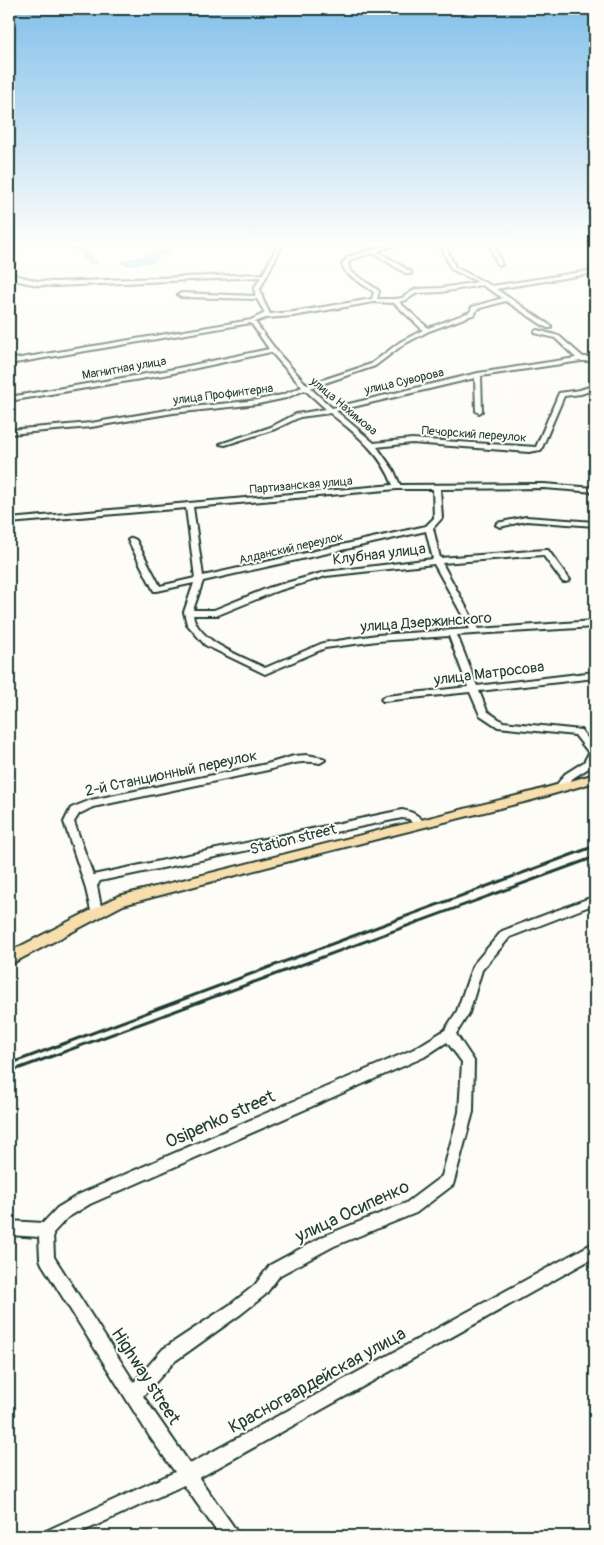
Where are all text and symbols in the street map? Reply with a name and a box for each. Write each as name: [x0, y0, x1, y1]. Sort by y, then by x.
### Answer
street label: Магнитная улица: [81, 354, 168, 383]
street label: улица Суворова: [362, 365, 446, 398]
street label: улица Нахимова: [306, 373, 381, 439]
street label: улица Профинтерна: [171, 381, 274, 408]
street label: Печорский переулок: [421, 423, 527, 446]
street label: Партизанская улица: [249, 473, 353, 497]
street label: Алданский переулок: [238, 529, 345, 568]
street label: Клубная улица: [331, 539, 427, 570]
street label: улица Дзержинского: [359, 608, 492, 637]
street label: улица Матросова: [432, 657, 545, 690]
street label: 2-й Станционный переулок: [83, 746, 259, 801]
street label: Station street: [248, 819, 339, 859]
street label: Osipenko street: [162, 1085, 279, 1154]
street label: улица Осипенко: [291, 1175, 413, 1248]
street label: Красногвардейская улица: [225, 1322, 410, 1439]
street label: Highway street: [106, 1324, 186, 1430]

